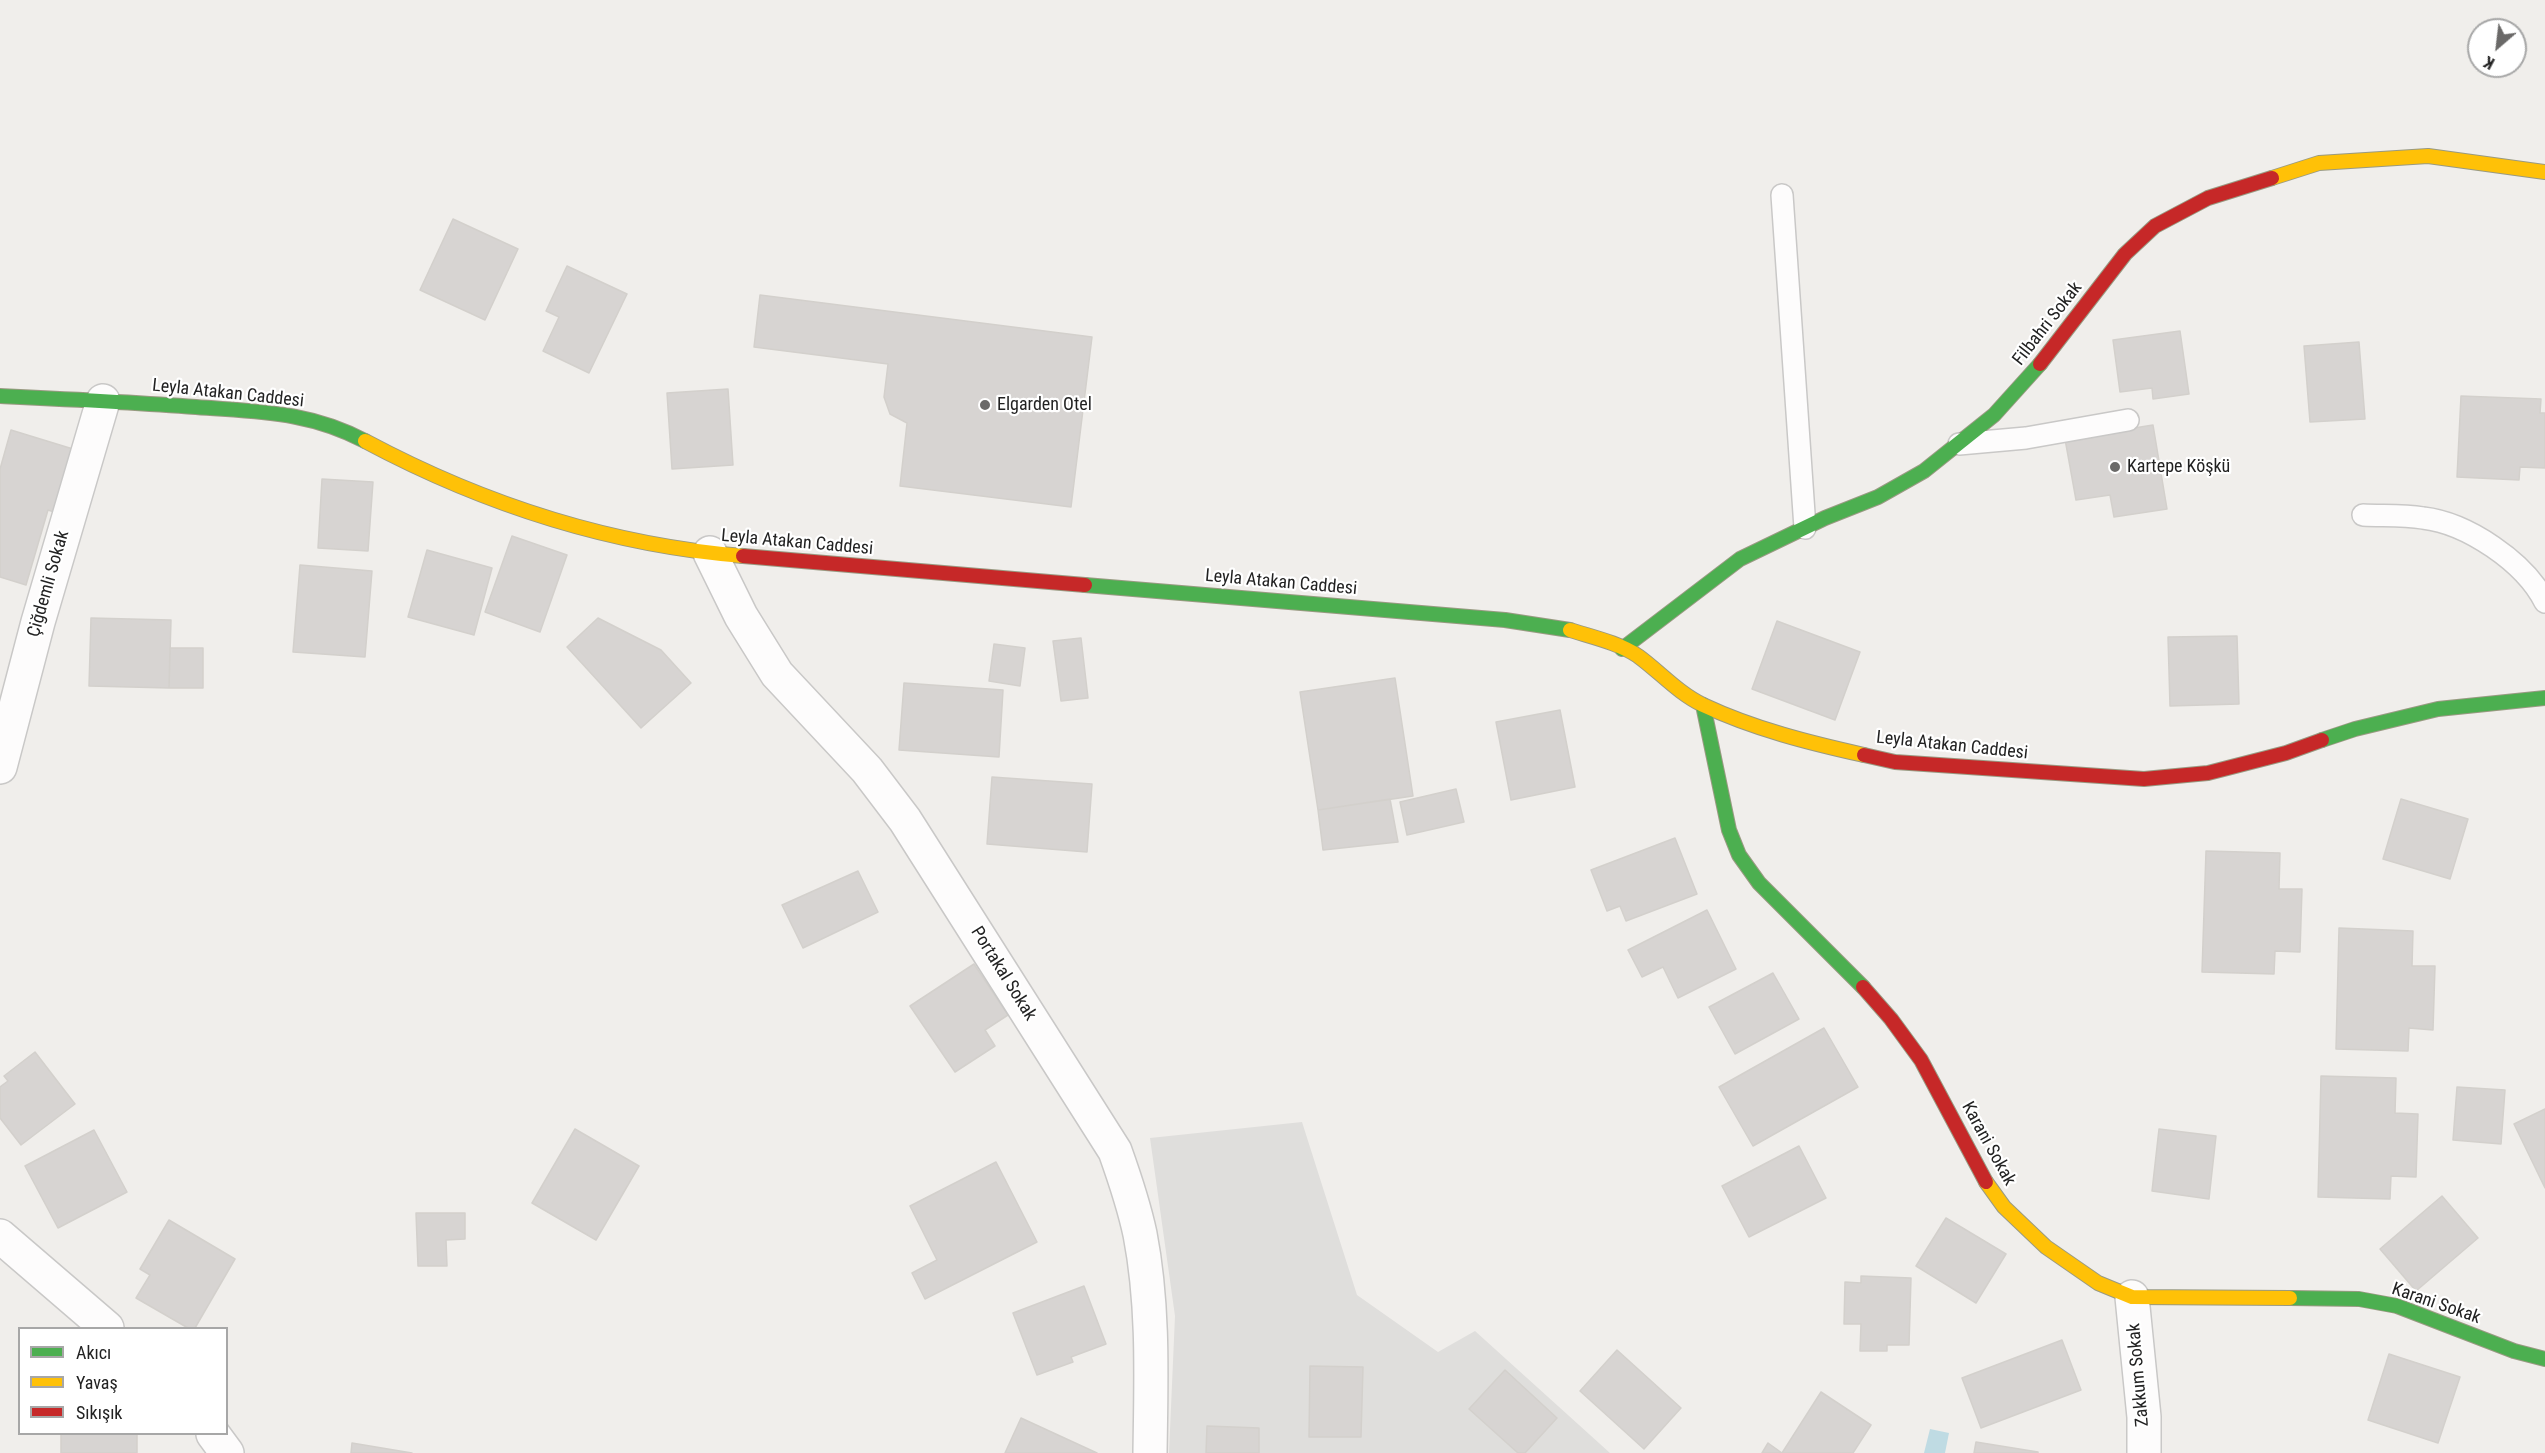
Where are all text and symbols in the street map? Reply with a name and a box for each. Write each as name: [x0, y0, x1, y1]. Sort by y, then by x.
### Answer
north arrow: [2467, 18, 2527, 78]
text: K: [2481, 52, 2498, 73]
street label: Filbahri Sokak: [2009, 278, 2087, 370]
street label: Leyla Atakan Caddesi: [151, 375, 305, 413]
place label: Elgarden Otel: [997, 394, 1092, 416]
marker: Elgarden Otel: [978, 398, 992, 412]
place label: Kartepe Köşkü: [2127, 456, 2230, 478]
marker: Kartepe Köşkü: [2108, 460, 2122, 474]
street label: Leyla Atakan Caddesi: [720, 526, 874, 560]
street label: Çiğdemli Sokak: [23, 528, 75, 640]
street label: Leyla Atakan Caddesi: [1204, 566, 1358, 600]
street label: Leyla Atakan Caddesi: [1875, 727, 2029, 765]
street label: Portakal Sokak: [965, 923, 1041, 1025]
street label: Karani Sokak: [1956, 1098, 2020, 1190]
street label: Karani Sokak: [2389, 1279, 2483, 1329]
street label: Zakkum Sokak: [2124, 1322, 2154, 1428]
legend: [18, 1327, 228, 1435]
text: Akıcı: [76, 1342, 111, 1363]
text: Yavaş: [76, 1372, 118, 1393]
text: Sıkışık: [76, 1402, 122, 1423]

